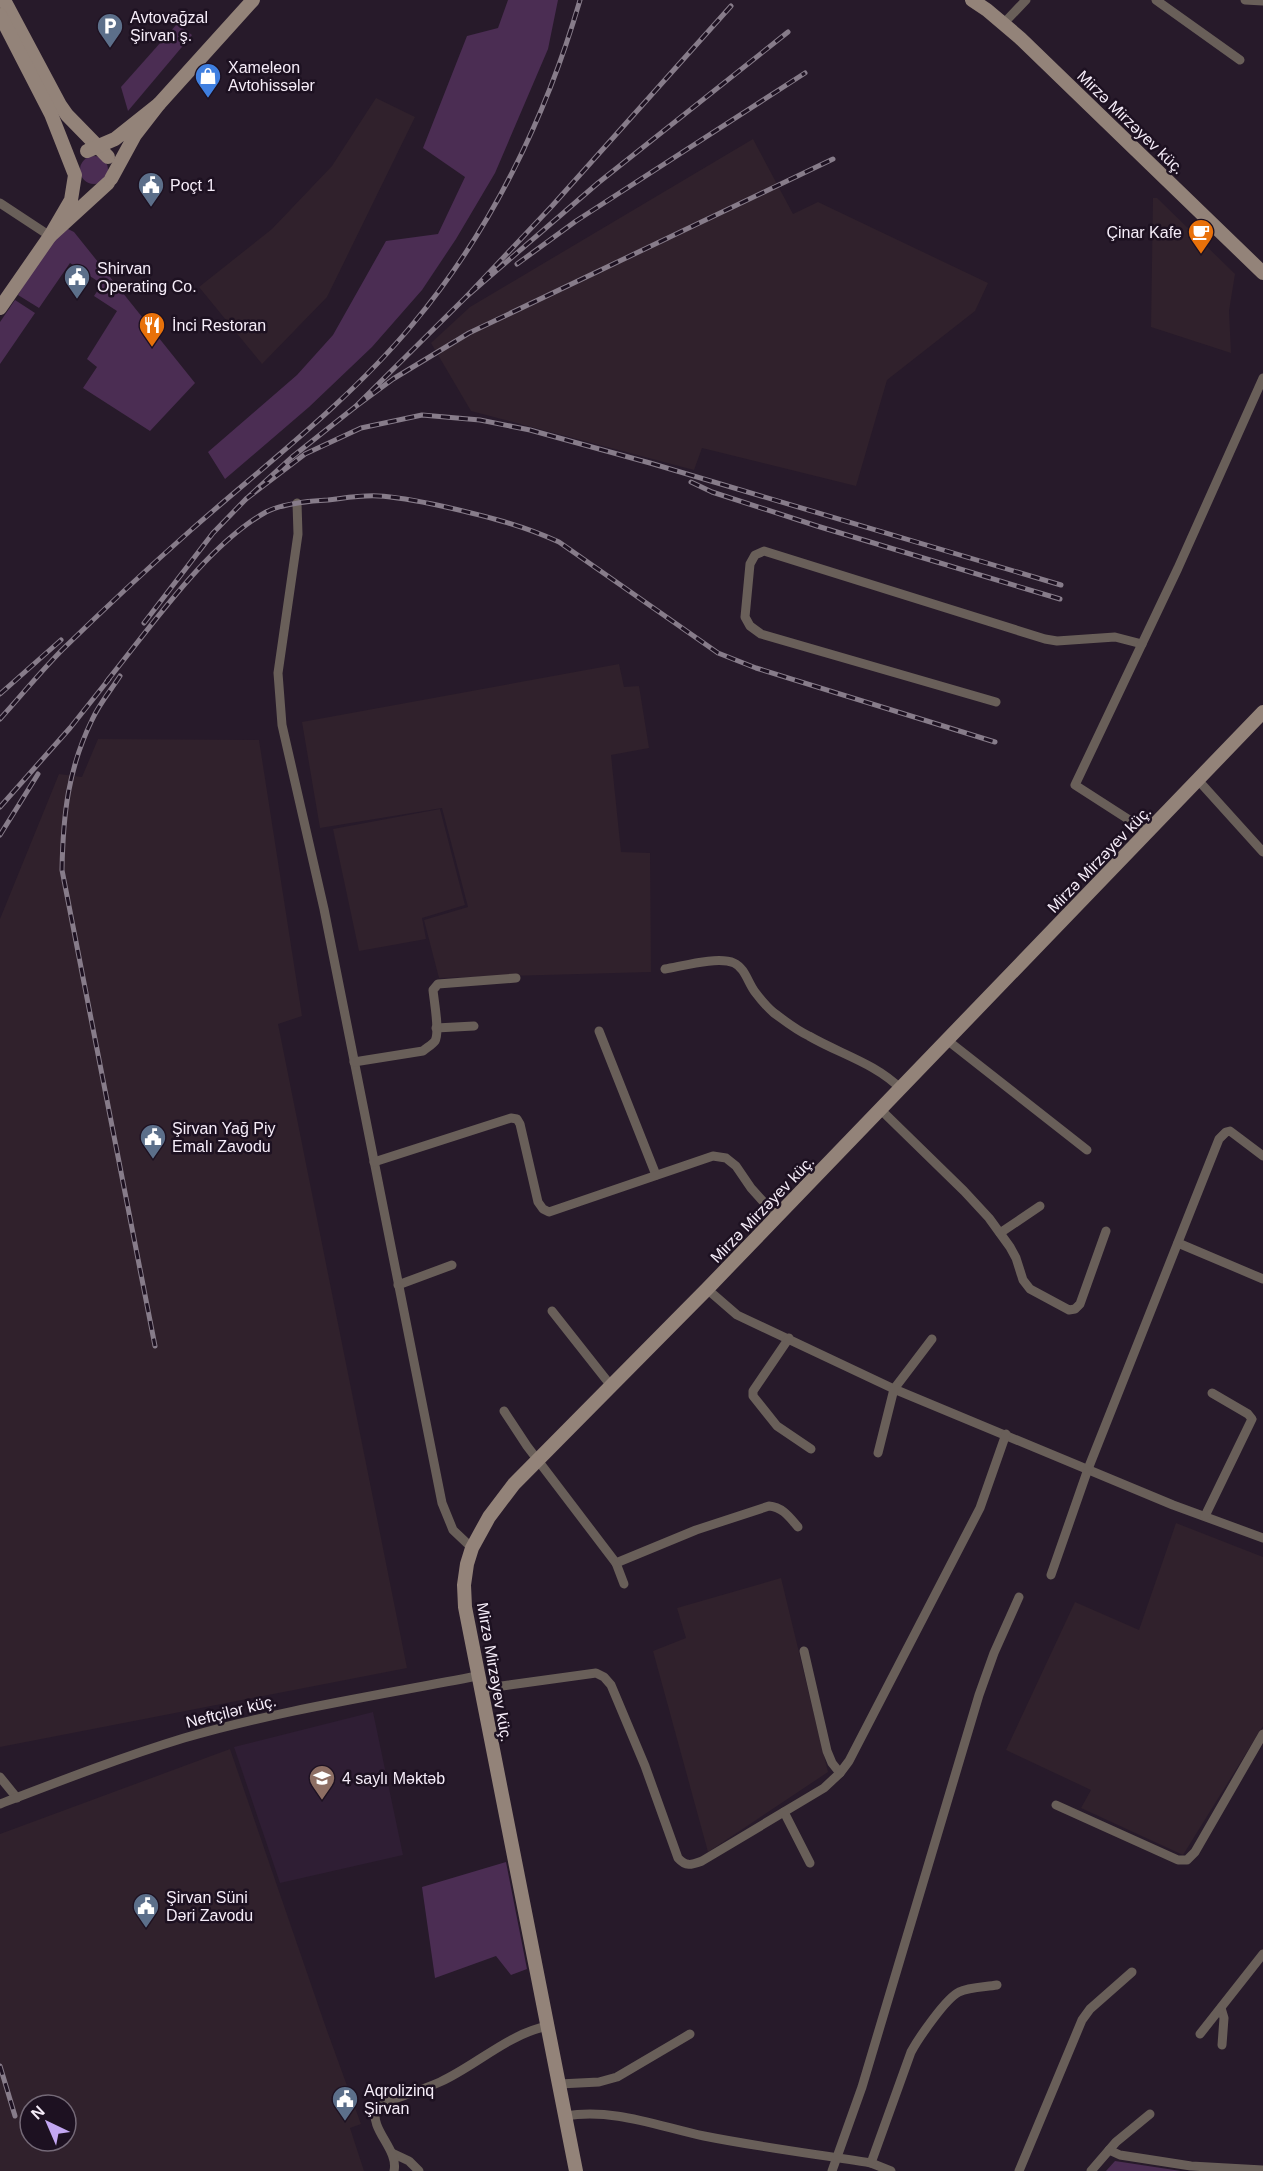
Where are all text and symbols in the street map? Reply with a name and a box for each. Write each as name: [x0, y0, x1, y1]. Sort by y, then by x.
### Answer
place label: Avtovağzal Şirvan ş.: [130, 9, 208, 44]
parking icon: Avtovağzal Şirvan ş.: [95, 11, 125, 49]
place label: Xameleon Avtohissələr: [228, 59, 316, 94]
shop icon: Xameleon Avtohissələr: [193, 61, 223, 99]
street label: Mirzə Mirzəyev küç.: [1074, 67, 1187, 178]
public building icon: Poçt 1: [136, 170, 166, 208]
place label: Poçt 1: [170, 177, 215, 194]
cafe icon: Çinar Kafe: [1186, 217, 1216, 255]
place label: Çinar Kafe: [1106, 224, 1182, 241]
place label: Shirvan Operating Co.: [97, 260, 197, 295]
public building icon: Shirvan Operating Co.: [62, 262, 92, 300]
restaurant icon: İnci Restoran: [137, 310, 167, 348]
place label: İnci Restoran: [172, 316, 266, 334]
street label: Mirzə Mirzəyev küç.: [1044, 803, 1155, 916]
place label: Şirvan Yağ Piy Emalı Zavodu: [172, 1120, 275, 1155]
public building icon: Şirvan Yağ Piy Emalı Zavodu: [138, 1122, 168, 1160]
street label: Mirzə Mirzəyev küç.: [707, 1153, 818, 1266]
street label: Mirzə Mirzəyev küç.: [474, 1601, 515, 1743]
street label: Neftçilər küç.: [184, 1692, 278, 1731]
school or university icon: 4 saylı Məktəb: [307, 1763, 337, 1801]
place label: 4 saylı Məktəb: [342, 1770, 445, 1787]
place label: Şirvan Süni Dəri Zavodu: [166, 1889, 253, 1924]
public building icon: Şirvan Süni Dəri Zavodu: [131, 1891, 161, 1929]
place label: Aqrolizinq Şirvan: [364, 2082, 434, 2117]
public building icon: Aqrolizinq Şirvan: [330, 2084, 360, 2122]
north arrow: [18, 2093, 78, 2153]
text: N: [28, 2102, 48, 2123]

